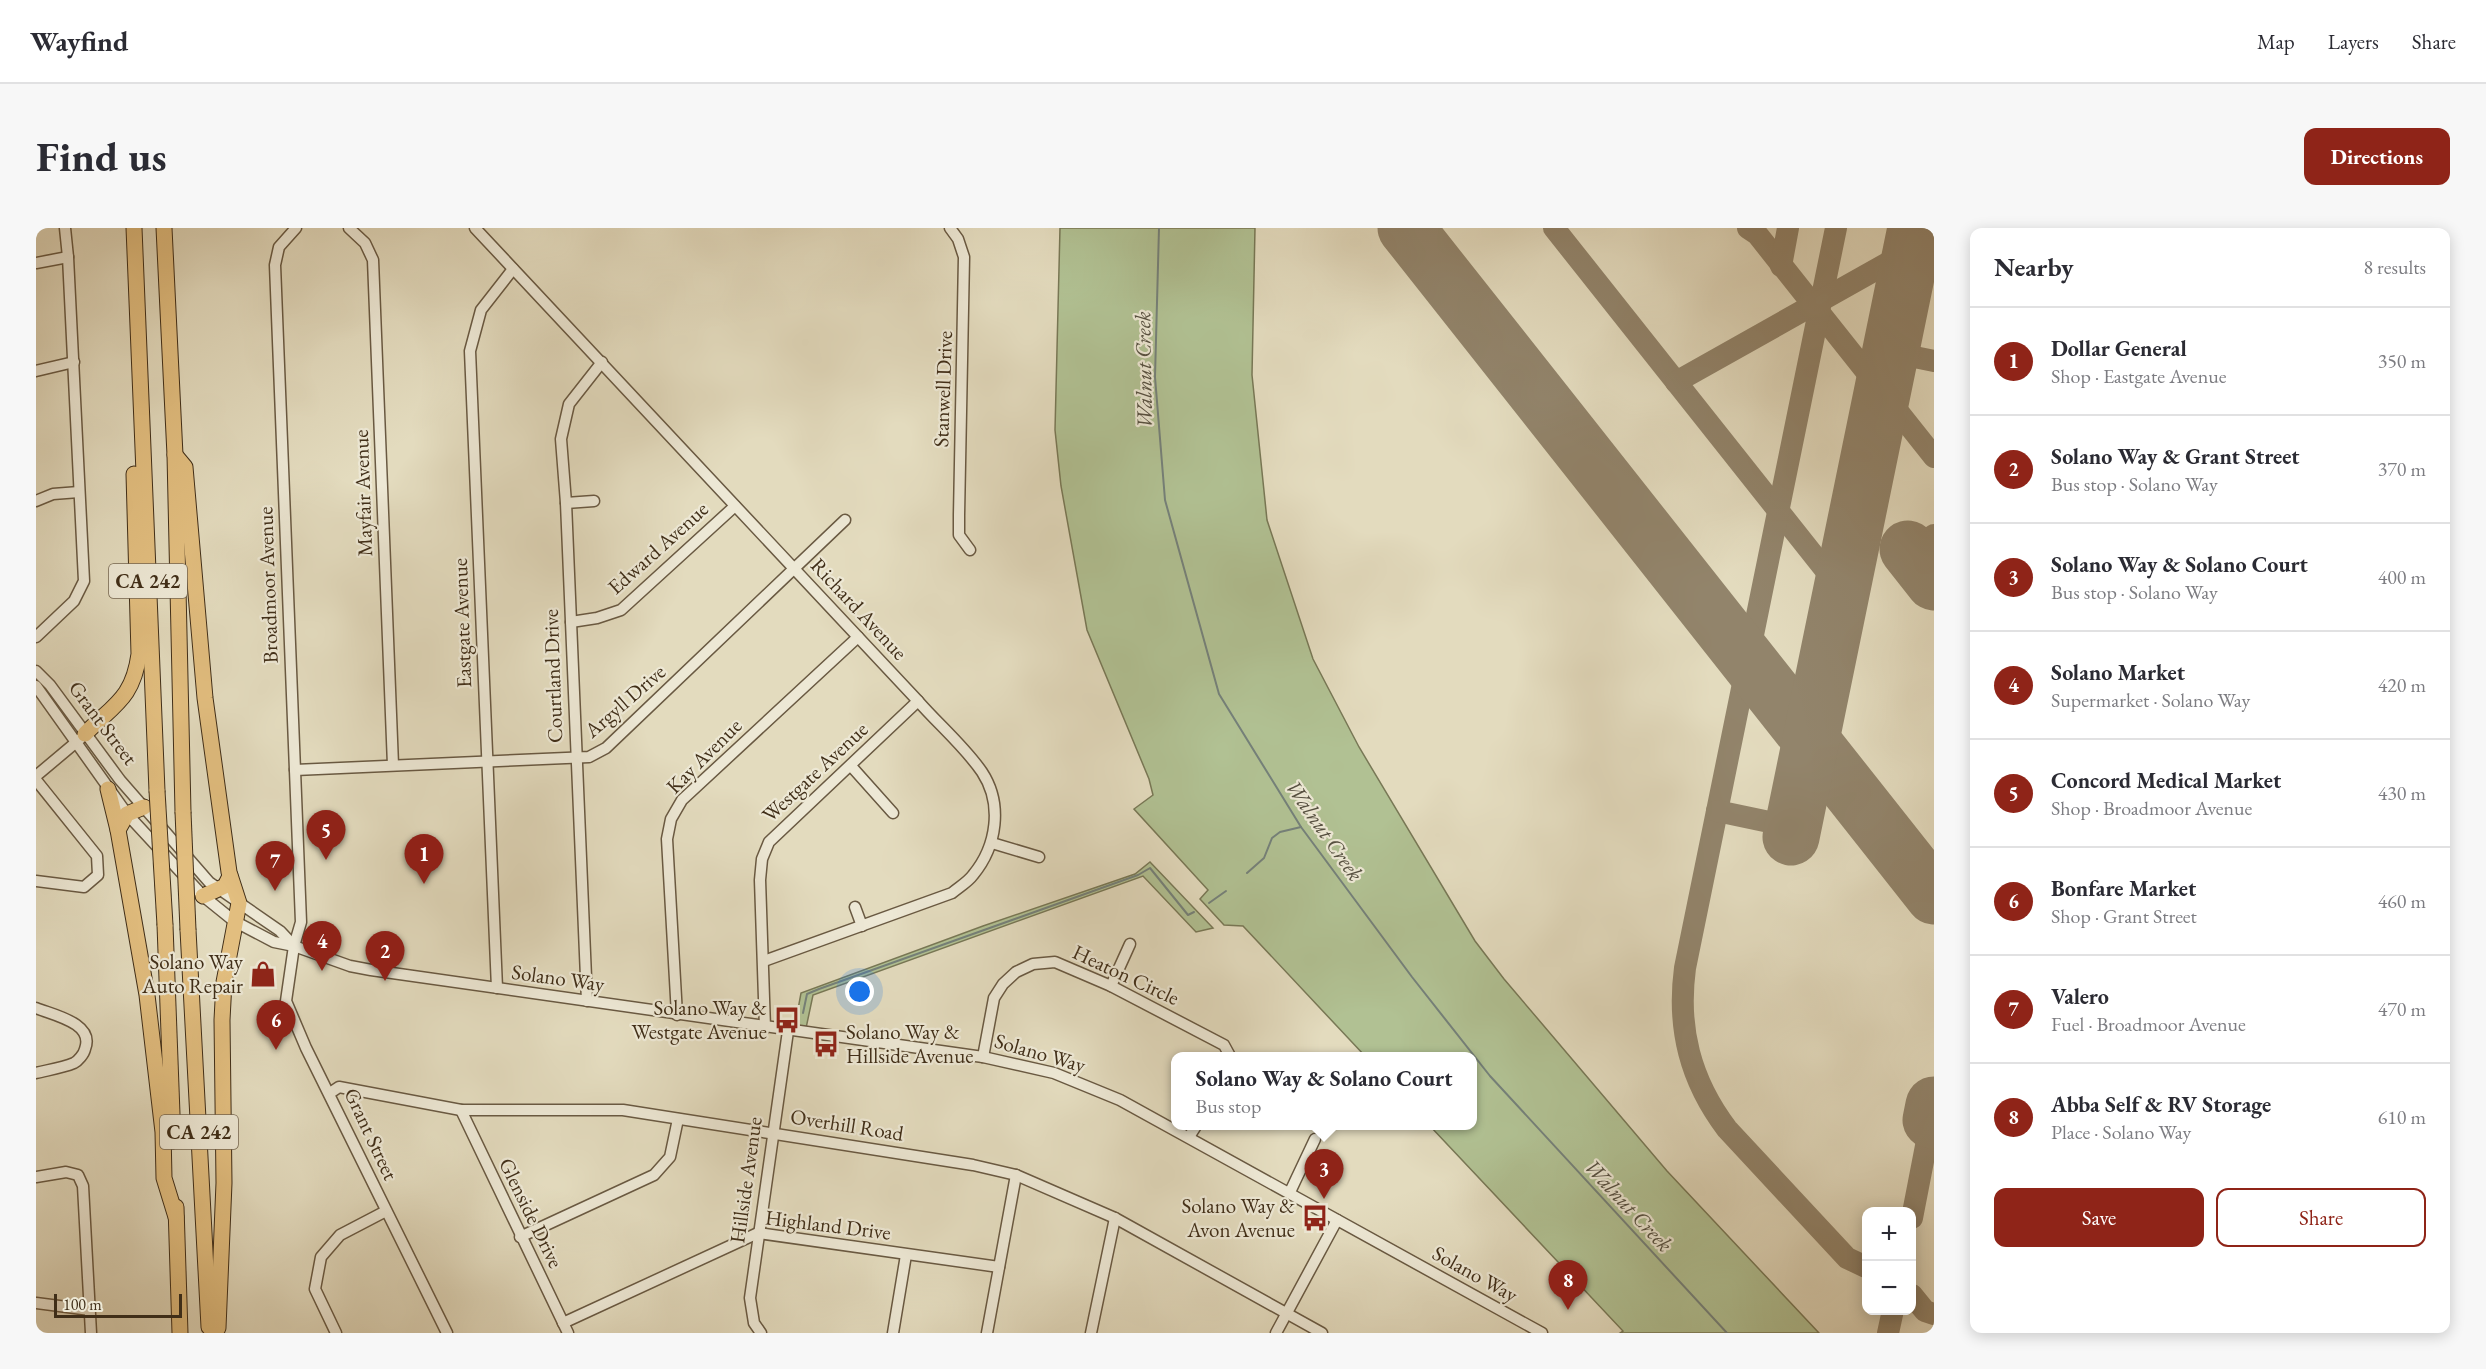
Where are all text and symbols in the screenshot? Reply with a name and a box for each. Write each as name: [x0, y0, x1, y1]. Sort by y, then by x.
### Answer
text: Wayfind: [30, 23, 128, 59]
text: Map: [2257, 28, 2295, 55]
text: Layers: [2328, 28, 2379, 55]
text: Share: [2412, 28, 2456, 55]
button: Directions: [2304, 128, 2450, 185]
text: Find us: [36, 129, 167, 184]
text: Nearby: [1994, 250, 2074, 284]
text: 8 results: [2363, 254, 2426, 280]
water label: Walnut Creek: [1128, 311, 1159, 429]
street label: Stanwell Drive: [927, 330, 958, 448]
text: Dollar General: [2051, 334, 2187, 363]
text: 1: [2008, 348, 2019, 374]
text: 350 m: [2378, 348, 2426, 374]
text: Shop · Eastgate Avenue: [2051, 363, 2227, 389]
street label: Mayfair Avenue: [347, 429, 378, 557]
text: Solano Way & Grant Street: [2051, 442, 2300, 471]
text: 2: [2008, 456, 2019, 482]
text: 370 m: [2378, 456, 2426, 482]
text: Bus stop · Solano Way: [2051, 471, 2218, 497]
street label: Edward Avenue: [602, 495, 714, 600]
street label: Broadmoor Avenue: [251, 506, 284, 664]
text: Solano Way & Solano Court: [2051, 550, 2308, 579]
street label: Richard Avenue: [805, 552, 914, 665]
street label: Eastgate Avenue: [446, 558, 477, 688]
road number: CA 242: [109, 564, 187, 598]
text: 3: [2008, 564, 2019, 590]
text: 400 m: [2378, 564, 2426, 590]
text: Bus stop · Solano Way: [2051, 579, 2218, 605]
street label: Courtland Drive: [537, 609, 568, 744]
street label: Argyll Drive: [578, 658, 671, 744]
text: Solano Market: [2051, 658, 2185, 687]
text: 4: [2008, 672, 2019, 698]
text: 420 m: [2378, 672, 2426, 698]
street label: Grant Street: [63, 675, 144, 771]
text: Supermarket · Solano Way: [2051, 687, 2250, 713]
street label: Kay Avenue: [660, 712, 747, 799]
street label: Westgate Avenue: [756, 716, 873, 828]
text: Concord Medical Market: [2051, 766, 2281, 795]
water label: Walnut Creek: [1279, 774, 1370, 887]
text: 5: [2008, 780, 2019, 806]
text: 430 m: [2378, 780, 2426, 806]
text: Shop · Broadmoor Avenue: [2051, 795, 2252, 821]
pin: 5: [306, 810, 346, 860]
pin: 1: [404, 834, 444, 884]
pin: 7: [256, 842, 294, 891]
text: Bonfare Market: [2051, 874, 2196, 903]
text: 6: [2008, 888, 2019, 914]
text: 460 m: [2378, 888, 2426, 914]
text: Shop · Grant Street: [2051, 903, 2197, 929]
pin: 4: [302, 922, 342, 971]
pin: 2: [366, 932, 404, 981]
street label: Heaton Circle: [1069, 938, 1184, 1011]
place label: Solano Way Auto Repair: [141, 948, 244, 999]
street label: Solano Way: [510, 958, 607, 997]
shop icon: Solano Way Auto Repair: [248, 959, 278, 989]
your location: [845, 977, 874, 1006]
text: Valero: [2051, 982, 2109, 1011]
place label: Solano Way & Westgate Avenue: [632, 994, 767, 1045]
text: 7: [2008, 996, 2019, 1022]
text: 470 m: [2378, 996, 2426, 1022]
pin: 6: [256, 1000, 296, 1050]
bus stop icon: Solano Way & Westgate Avenue: [772, 1005, 802, 1035]
text: Fuel · Broadmoor Avenue: [2051, 1011, 2246, 1037]
place label: Solano Way & Hillside Avenue: [846, 1018, 973, 1069]
street label: Solano Way: [992, 1027, 1090, 1079]
bus stop icon: Solano Way & Hillside Avenue: [811, 1029, 841, 1059]
popup: [1171, 1052, 1477, 1130]
text: Solano Way & Solano Court: [1196, 1064, 1452, 1093]
street label: Grant Street: [338, 1083, 405, 1185]
text: Abba Self & RV Storage: [2051, 1090, 2271, 1119]
text: Bus stop: [1196, 1093, 1261, 1119]
street label: Overhill Road: [789, 1102, 906, 1147]
text: 8: [2008, 1104, 2019, 1130]
text: 610 m: [2378, 1104, 2426, 1130]
road number: CA 242: [160, 1115, 238, 1149]
street label: Hillside Avenue: [723, 1115, 768, 1245]
text: Place · Solano Way: [2051, 1119, 2191, 1145]
pin: 3: [1304, 1150, 1344, 1199]
street label: Glenside Drive: [493, 1153, 570, 1272]
water label: Walnut Creek: [1578, 1153, 1679, 1258]
button: Save: [1994, 1188, 2204, 1247]
button: Share: [2216, 1188, 2426, 1247]
place label: Solano Way & Avon Avenue: [1181, 1192, 1295, 1243]
street label: Highland Drive: [764, 1203, 892, 1246]
bus stop icon: Solano Way & Avon Avenue: [1300, 1203, 1330, 1233]
map controls: [1862, 1207, 1916, 1315]
button: +: [1862, 1207, 1916, 1261]
street label: Solano Way: [1428, 1239, 1523, 1308]
pin: 8: [1548, 1260, 1588, 1310]
button: −: [1862, 1261, 1916, 1315]
scale bar: [54, 1291, 182, 1318]
text: 100 m: [63, 1294, 102, 1315]

